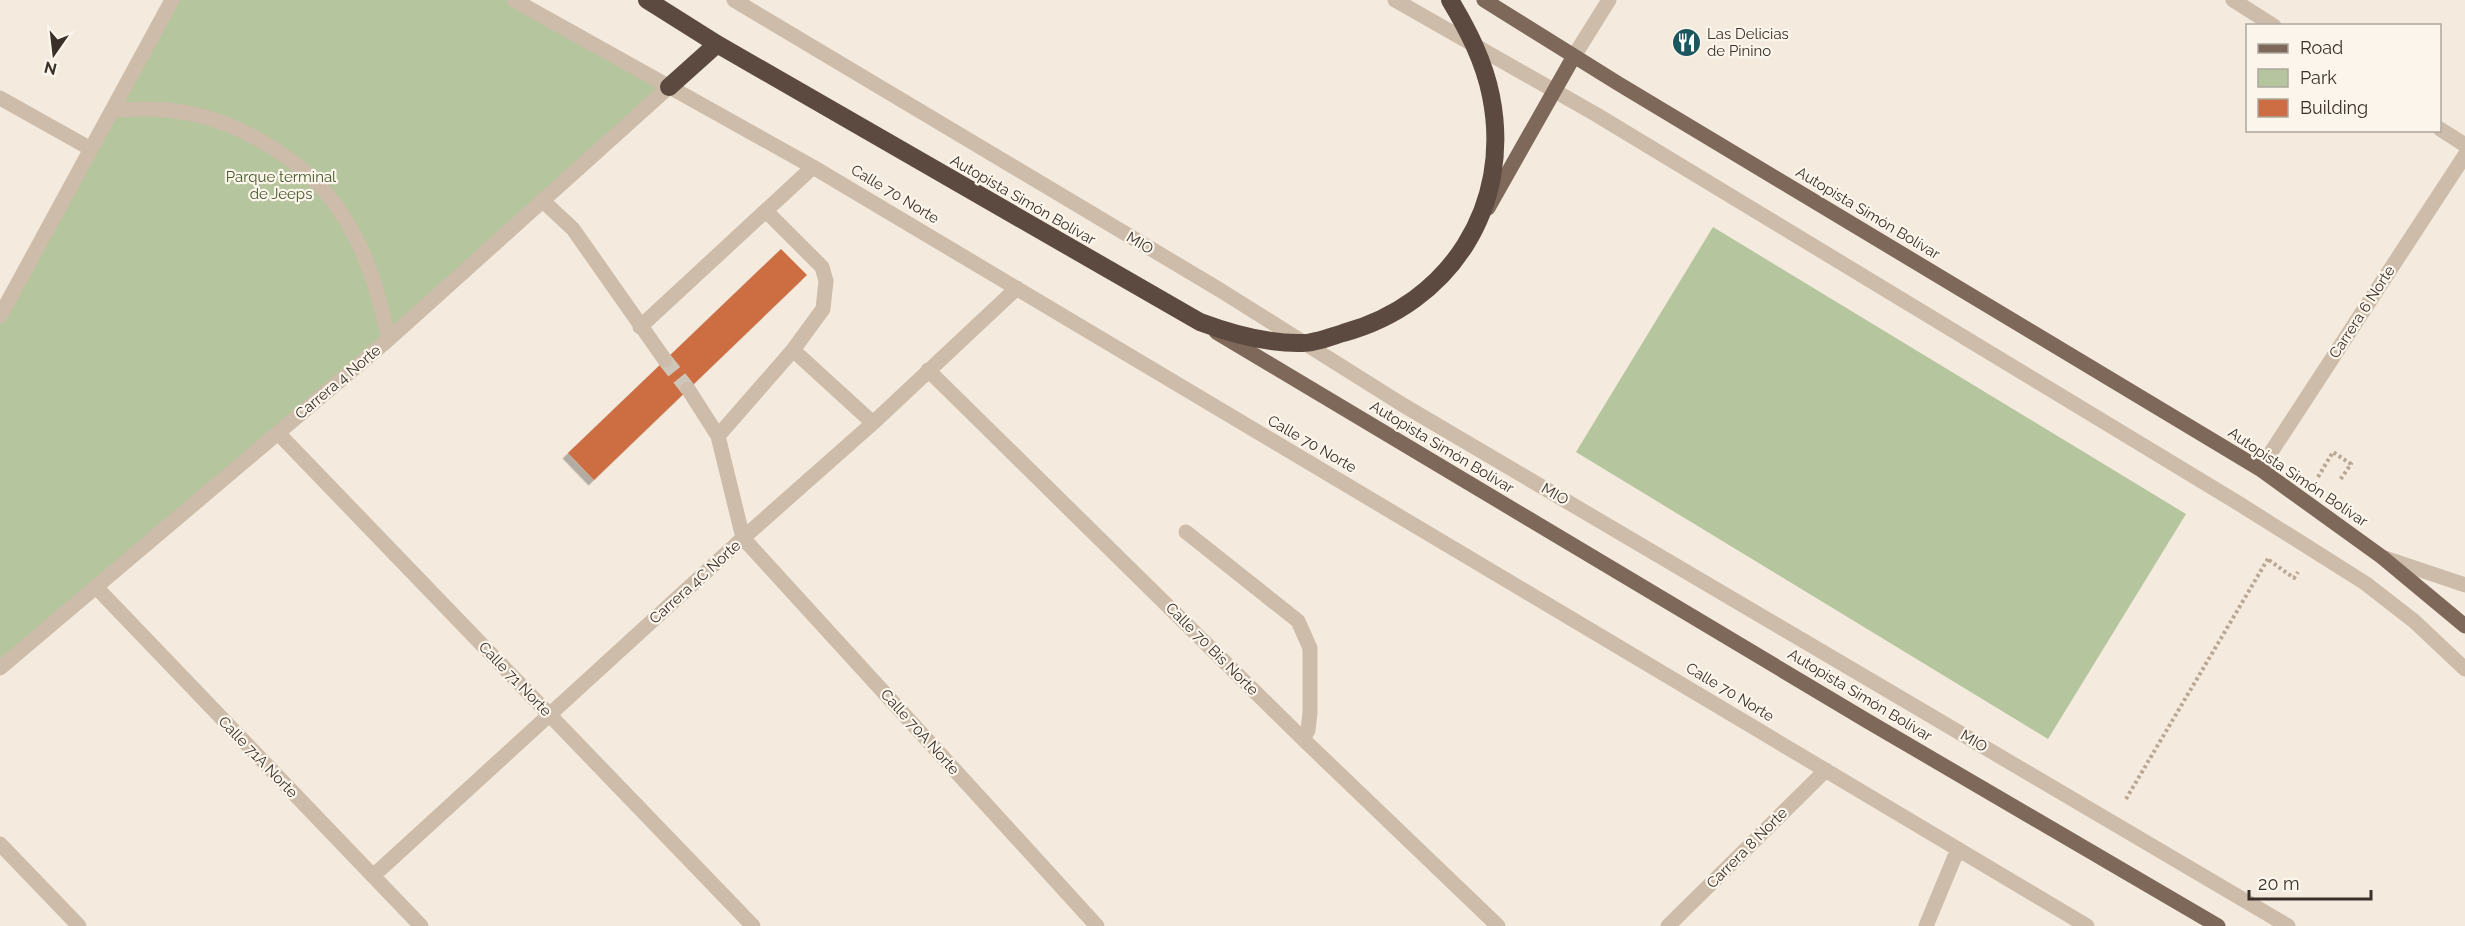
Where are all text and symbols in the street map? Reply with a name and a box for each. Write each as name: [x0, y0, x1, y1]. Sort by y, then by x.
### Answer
north arrow: [24, 24, 84, 84]
legend: [2246, 24, 2441, 132]
place label: Las Delicias de Pinino: [1707, 25, 1789, 60]
restaurant icon: Las Delicias de Pinino: [1670, 27, 1702, 59]
text: Road: [2300, 37, 2343, 58]
text: N: [42, 57, 59, 79]
text: Park: [2300, 67, 2337, 88]
text: Building: [2300, 97, 2368, 118]
street label: Autopista Simón Bolívar: [947, 151, 1099, 249]
street label: Calle 70 Norte: [848, 161, 942, 227]
street label: Autopista Simón Bolívar: [1793, 163, 1944, 263]
park label: Parque terminal de Jeeps: [226, 168, 337, 203]
street label: MIO: [1123, 228, 1157, 258]
street label: Carrera 6 Norte: [2325, 262, 2399, 362]
street label: Carrera 4 Norte: [292, 341, 385, 423]
street label: Autopista Simón Bolívar: [1367, 397, 1518, 497]
street label: Calle 70 Norte: [1264, 411, 1360, 477]
street label: Autopista Simón Bolívar: [2225, 424, 2372, 531]
street label: MIO: [1538, 479, 1572, 509]
street label: Carrera 4C Norte: [646, 536, 744, 628]
street label: Calle 70 Bis Norte: [1162, 599, 1262, 699]
street label: Calle 71 Norte: [475, 638, 555, 720]
street label: Autopista Simón Bolívar: [1785, 645, 1936, 745]
street label: Calle 70 Norte: [1683, 659, 1777, 725]
street label: Calle 70A Norte: [877, 685, 963, 779]
street label: Calle 71A Norte: [215, 712, 302, 802]
street label: MIO: [1957, 726, 1991, 756]
street label: Carrera 8 Norte: [1703, 804, 1791, 892]
scale bar: [2249, 863, 2370, 901]
text: 20 m: [2258, 873, 2300, 894]

